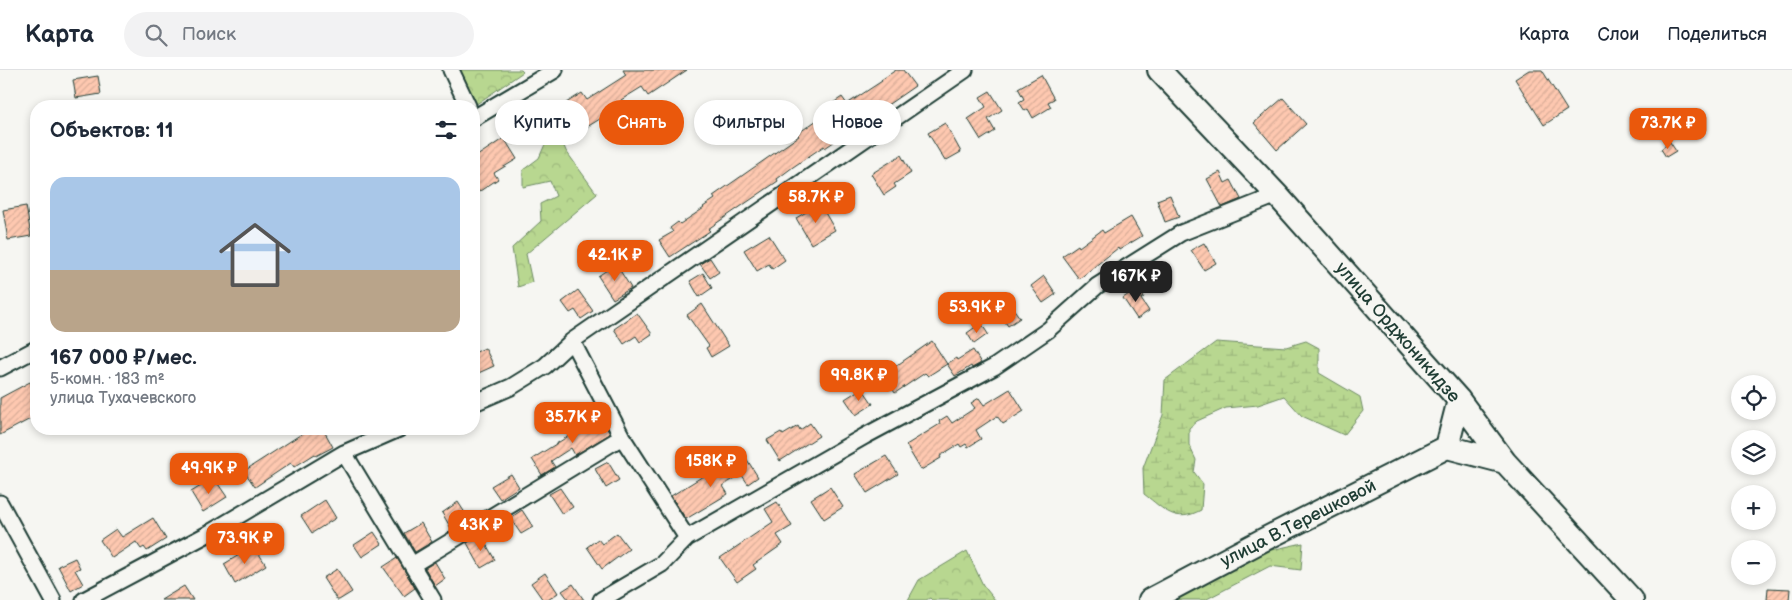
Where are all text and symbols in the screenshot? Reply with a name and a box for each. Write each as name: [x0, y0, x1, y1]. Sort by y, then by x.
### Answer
search box: [124, 12, 474, 57]
text: Карта: [25, 20, 94, 49]
icon: search: [142, 21, 170, 49]
text: Поиск: [182, 23, 236, 46]
text: Карта: [1519, 24, 1569, 45]
text: Слои: [1597, 24, 1639, 45]
text: Поделиться: [1667, 24, 1767, 45]
chip: Купить: [495, 100, 589, 145]
chip: Снять: [599, 100, 684, 145]
chip: Фильтры: [694, 100, 803, 145]
chip: Новое: [813, 100, 901, 145]
pin: 73.7K ₽: [1622, 108, 1714, 150]
text: 73.7K ₽: [1640, 114, 1696, 133]
icon: filters: [432, 116, 460, 144]
text: Объектов: 11: [50, 118, 174, 143]
pin: 58.7K ₽: [770, 182, 862, 224]
text: 58.7K ₽: [788, 188, 844, 207]
icon: home: [210, 210, 300, 300]
pin: 42.1K ₽: [569, 240, 661, 282]
text: 42.1K ₽: [588, 246, 642, 265]
street label: улица Орджоникидзе: [1331, 258, 1464, 407]
pin: 167K ₽: [1095, 260, 1177, 303]
text: 167K ₽: [1111, 267, 1161, 286]
pin: 53.9K ₽: [931, 292, 1023, 334]
text: 53.9K ₽: [949, 298, 1005, 317]
text: 167 000 ₽/мес.: [50, 345, 197, 370]
pin: 99.8K ₽: [813, 360, 905, 402]
text: 99.8K ₽: [831, 366, 887, 385]
text: 5-комн. · 183 m²: [50, 370, 165, 389]
map controls: [1731, 375, 1776, 585]
button: locate: [1731, 375, 1776, 420]
text: улица Тухачевского: [50, 389, 196, 408]
pin: 35.7K ₽: [527, 402, 619, 444]
text: 35.7K ₽: [545, 408, 601, 427]
button: layers: [1731, 430, 1776, 475]
pin: 158K ₽: [670, 446, 752, 488]
pin: 49.9K ₽: [163, 452, 255, 495]
text: 158K ₽: [686, 452, 736, 471]
text: 49.9K ₽: [181, 459, 237, 478]
street label: улица В.Терешковой: [1217, 475, 1380, 572]
button: +: [1731, 485, 1776, 530]
pin: 43K ₽: [446, 510, 516, 552]
text: 43K ₽: [459, 516, 503, 535]
pin: 73.9K ₽: [199, 522, 291, 565]
text: 73.9K ₽: [217, 529, 273, 548]
button: −: [1731, 540, 1776, 585]

